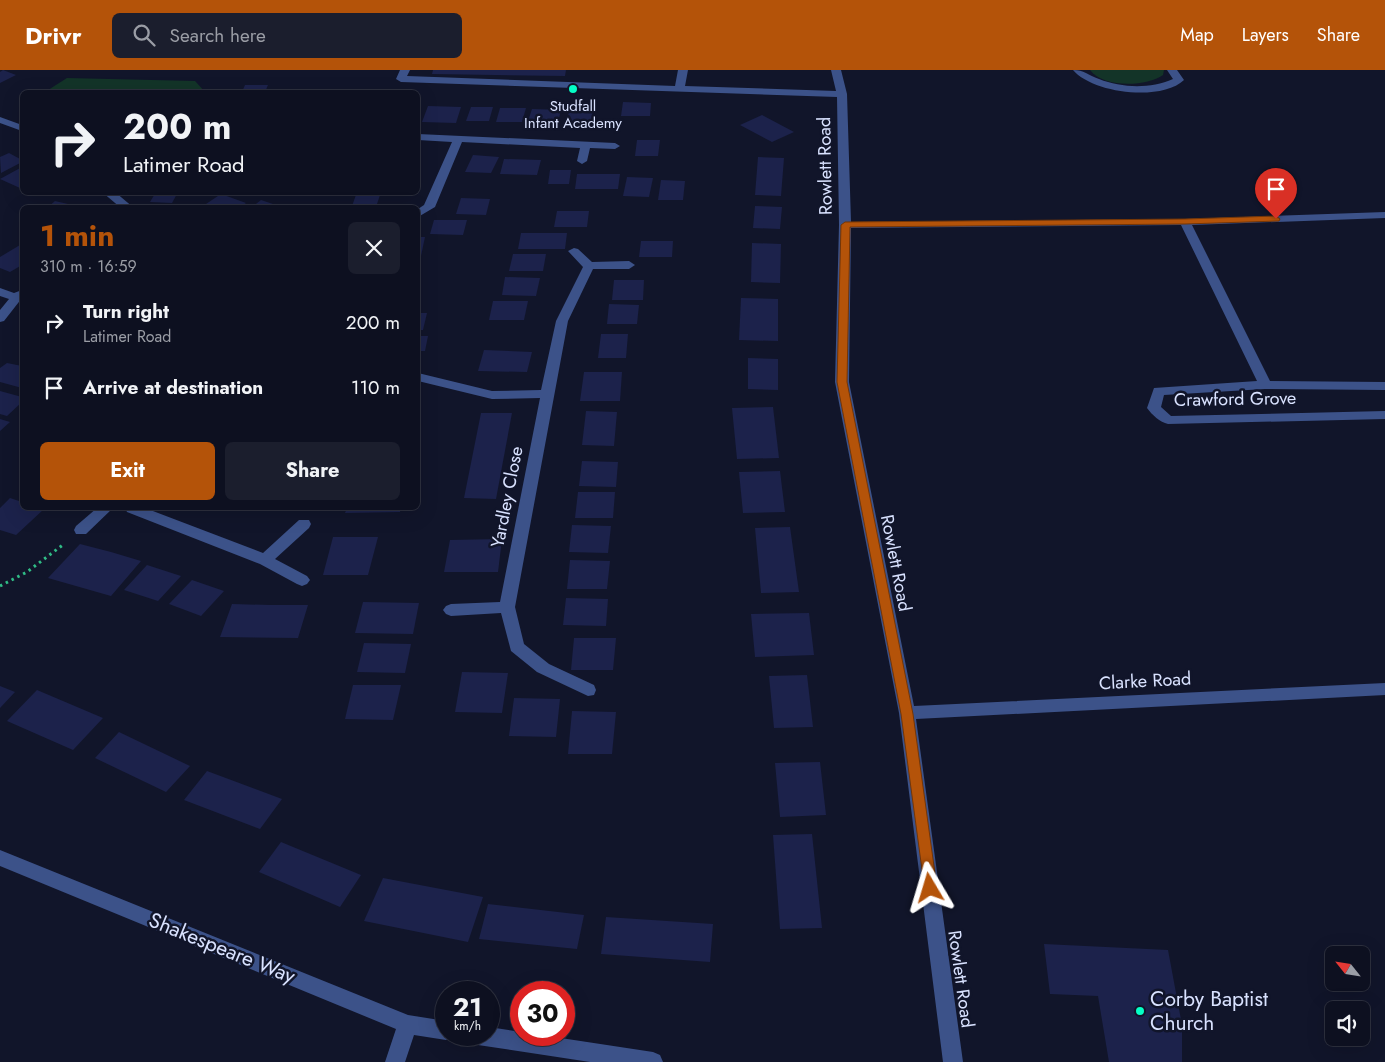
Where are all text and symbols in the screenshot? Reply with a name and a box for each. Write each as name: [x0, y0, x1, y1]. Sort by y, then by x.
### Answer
search box: [112, 13, 462, 58]
text: Drivr: [25, 18, 82, 53]
icon: search: [130, 21, 158, 49]
text: Search here: [170, 22, 266, 49]
text: Map: [1180, 22, 1214, 48]
text: Layers: [1242, 22, 1289, 48]
text: Share: [1317, 22, 1360, 48]
marker: Studfall Infant Academy: [567, 83, 579, 95]
place label: Studfall Infant Academy: [524, 95, 622, 134]
text: 200 m: [123, 102, 232, 152]
icon: right: [40, 110, 105, 175]
street label: Rowlett Road: [811, 117, 839, 215]
text: Latimer Road: [123, 148, 245, 180]
pin: [1255, 168, 1297, 219]
icon: arrive: [1262, 175, 1290, 203]
text: 1 min: [40, 214, 114, 257]
button: close: [348, 222, 400, 274]
text: 310 m · 16:59: [40, 255, 137, 278]
text: Turn right: [83, 298, 169, 325]
icon: right: [40, 309, 68, 337]
text: 200 m: [346, 309, 400, 336]
text: Latimer Road: [83, 325, 171, 348]
icon: arrive: [40, 374, 68, 402]
text: Arrive at destination: [83, 374, 263, 401]
text: 110 m: [351, 374, 400, 401]
street label: Crawford Grove: [1174, 385, 1296, 413]
button: Exit: [40, 442, 215, 500]
button: Share: [225, 442, 400, 500]
street label: Yardley Close: [484, 444, 530, 550]
street label: Rowlett Road: [874, 512, 918, 614]
street label: Clarke Road: [1098, 666, 1192, 696]
position arrow: [903, 861, 955, 913]
street label: Shakespeare Way: [144, 905, 300, 991]
street label: Rowlett Road: [941, 929, 981, 1029]
north arrow: [1325, 946, 1370, 991]
map controls: [1325, 946, 1370, 1046]
speed limit sign: 30: [510, 981, 575, 1046]
place label: Corby Baptist Church: [1150, 984, 1268, 1038]
text: 21: [453, 989, 482, 1025]
button: sound: [1325, 1001, 1370, 1046]
marker: Corby Baptist Church: [1134, 1005, 1146, 1017]
text: km/h: [454, 1017, 481, 1035]

